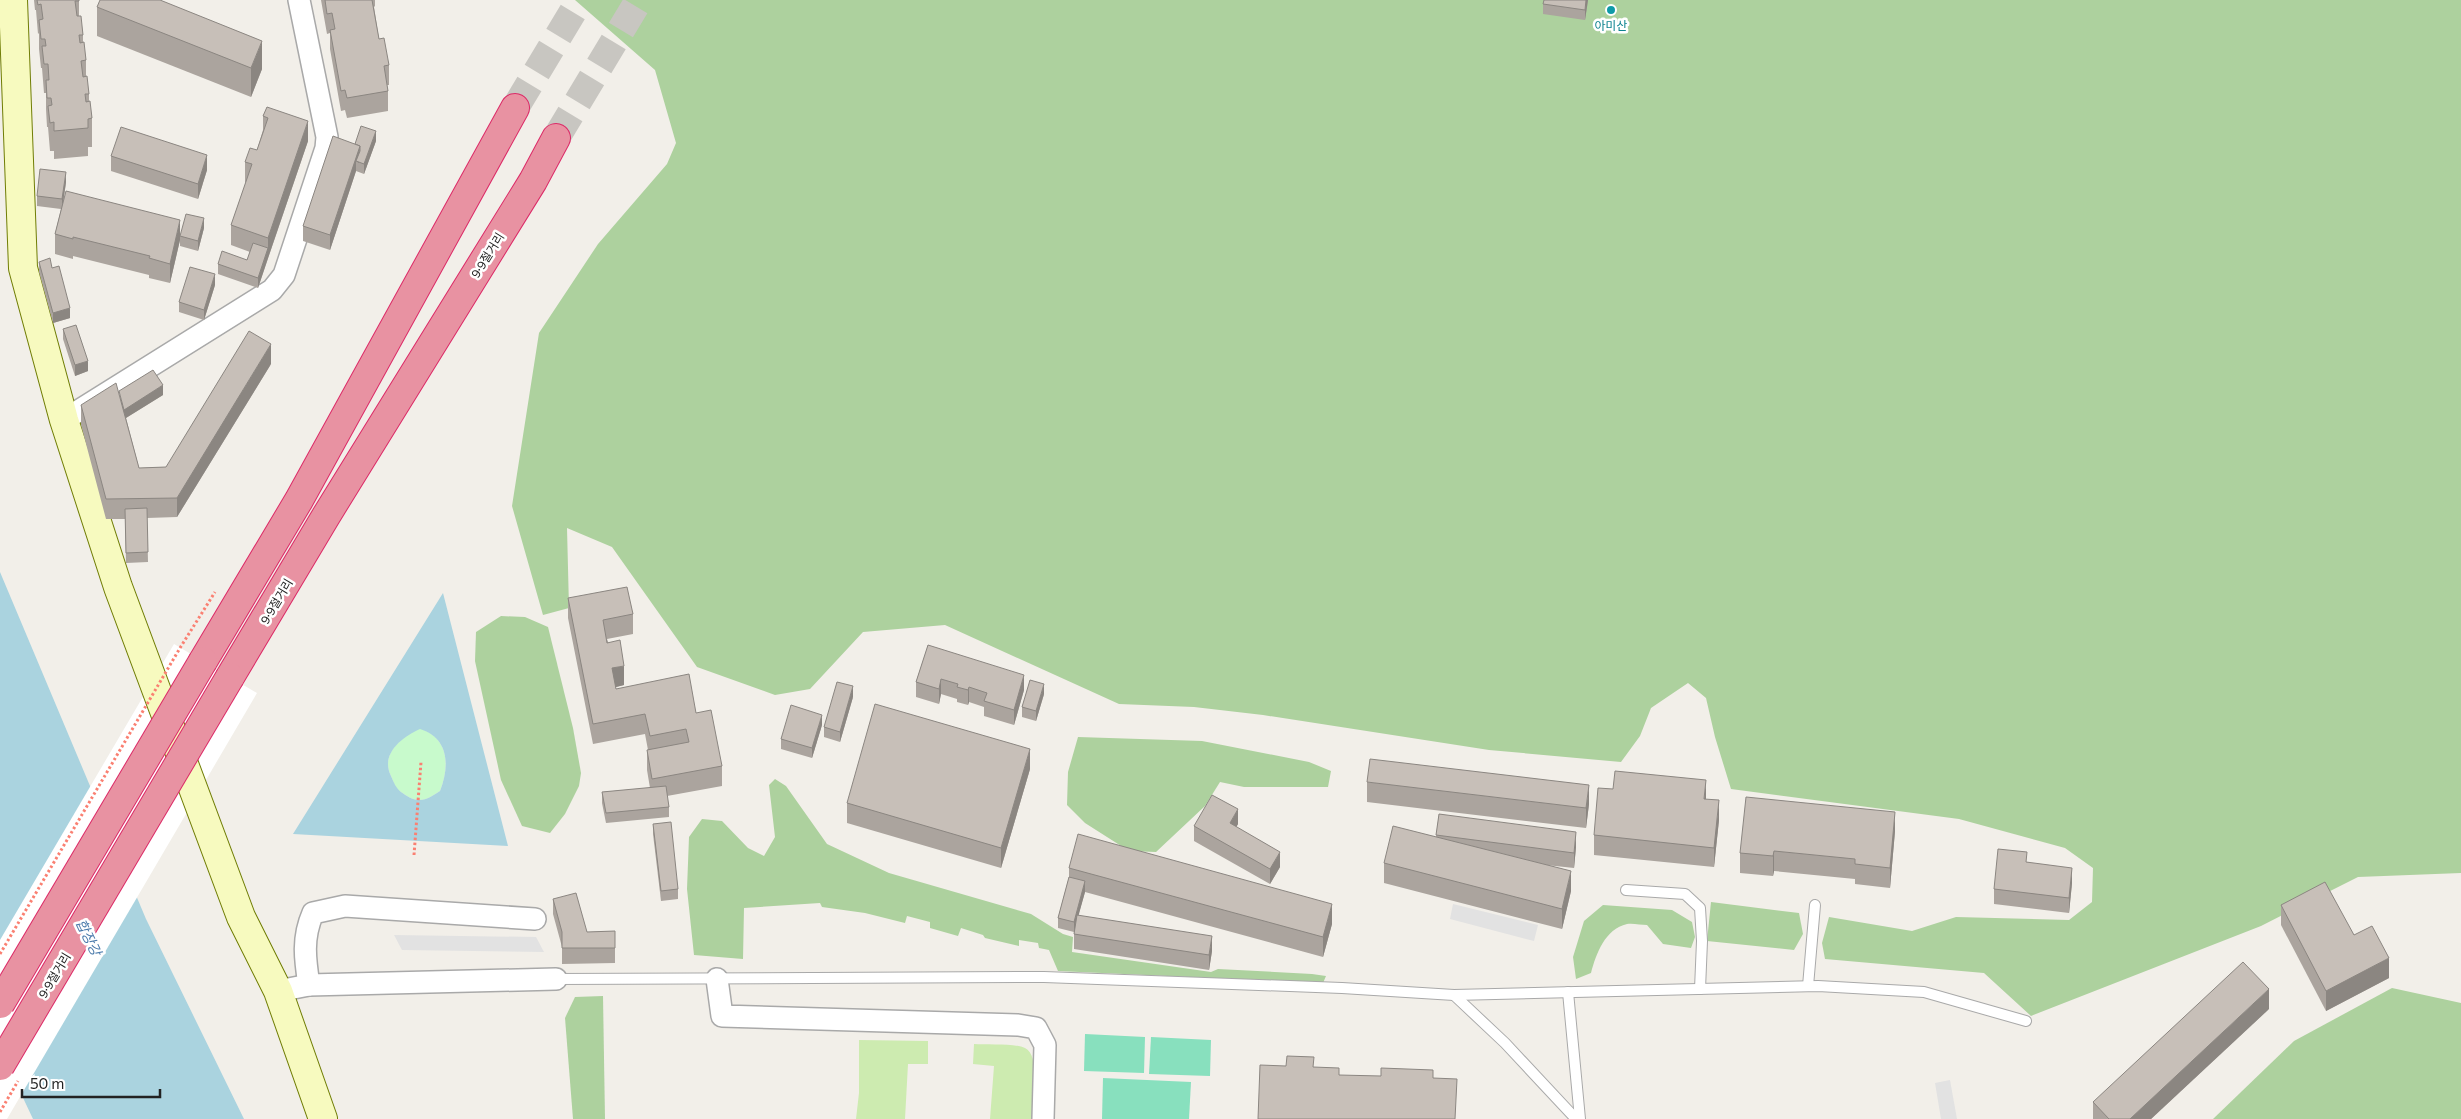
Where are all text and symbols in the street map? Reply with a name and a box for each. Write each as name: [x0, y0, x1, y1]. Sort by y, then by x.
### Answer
marker: 아미산: [1605, 4, 1617, 16]
place label: 아미산: [1594, 18, 1628, 32]
street label: 9·9절거리: [468, 230, 506, 280]
street label: 9·9절거리: [257, 576, 295, 626]
water label: 합장강: [73, 916, 106, 960]
street label: 9·9절거리: [35, 950, 73, 1000]
scale bar: [22, 1066, 160, 1098]
text: 50 m: [30, 1074, 64, 1092]

